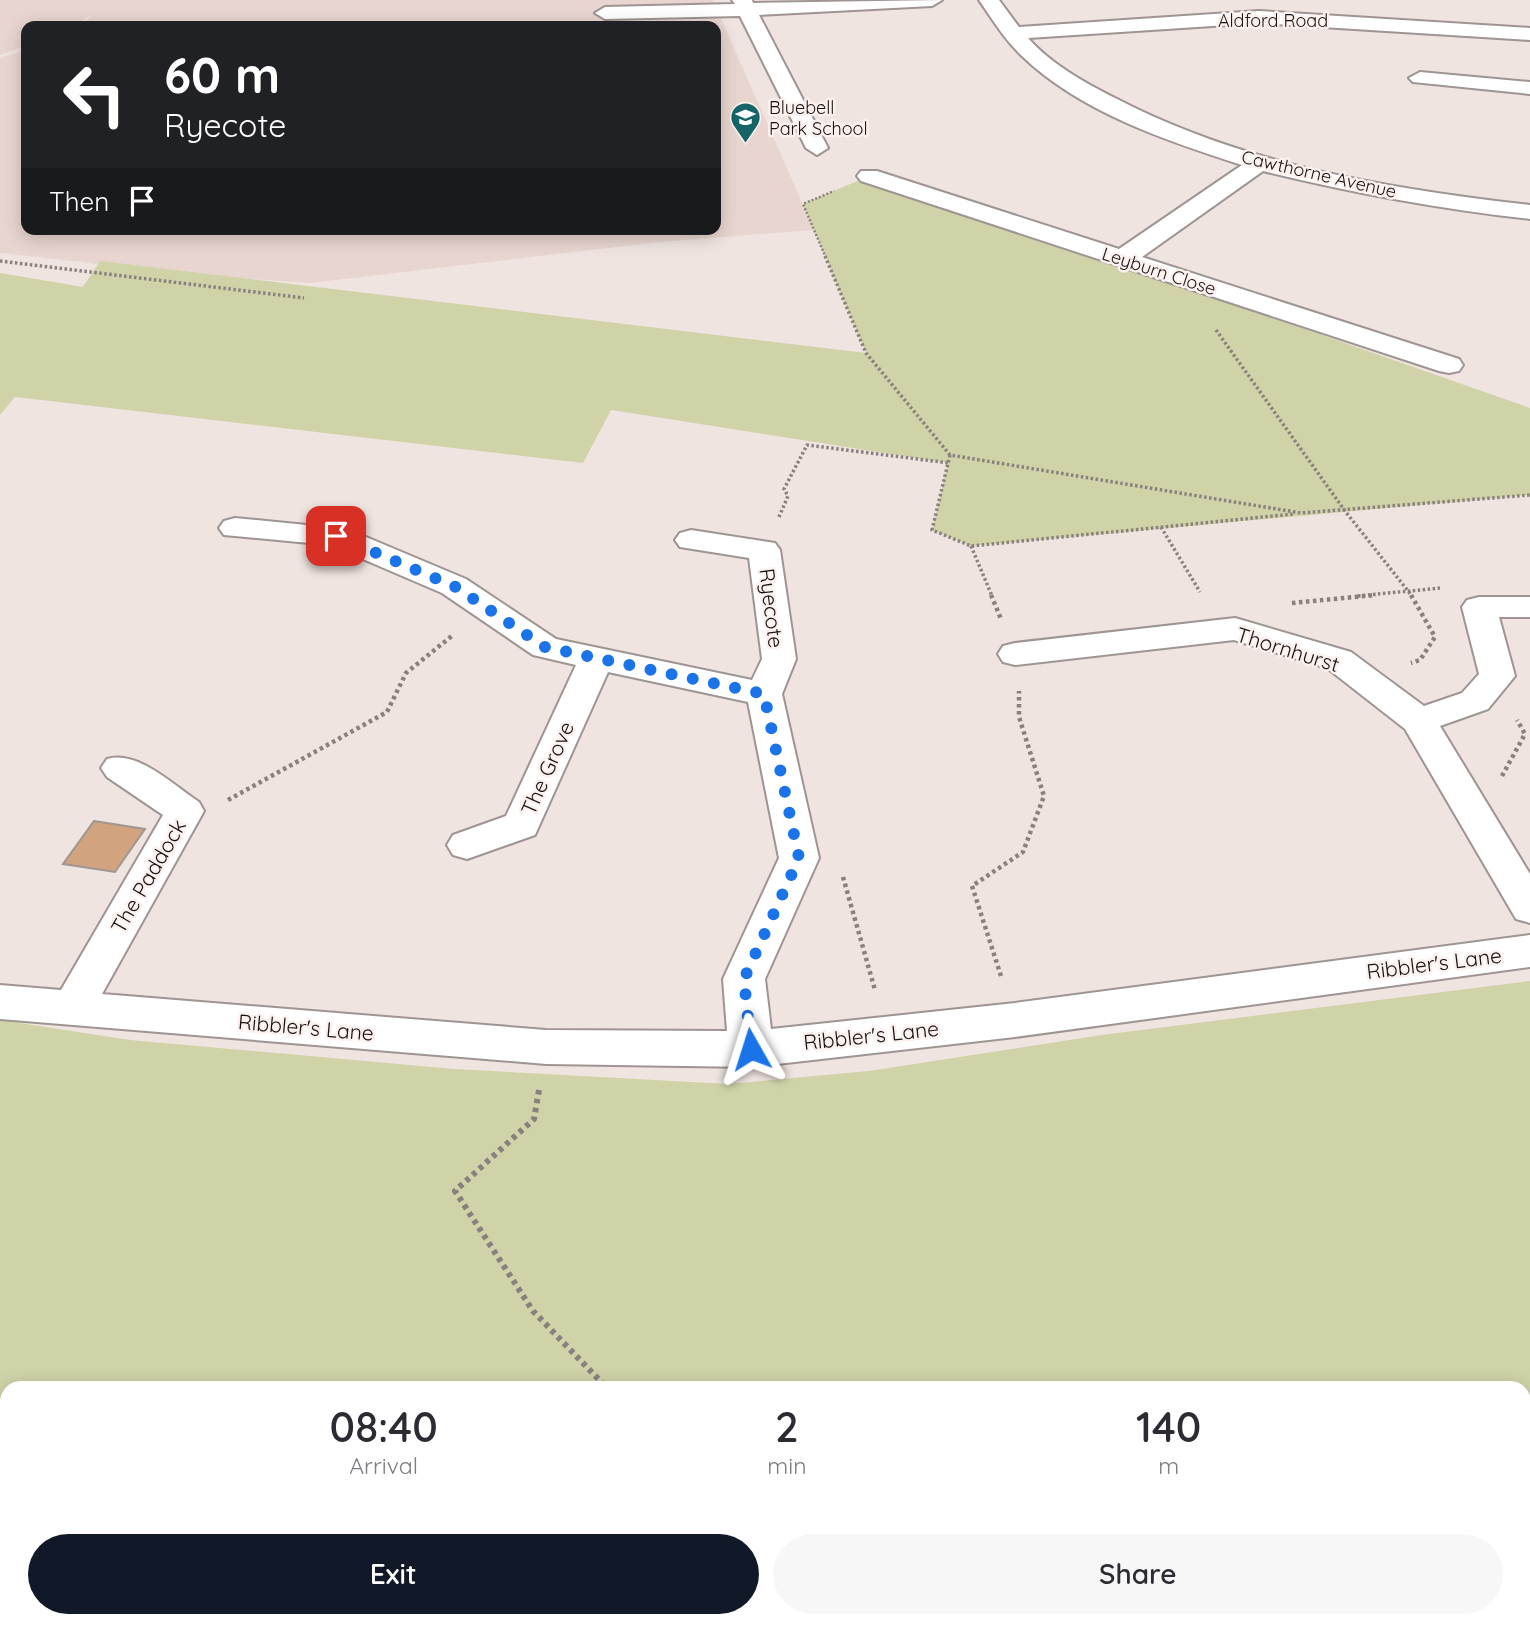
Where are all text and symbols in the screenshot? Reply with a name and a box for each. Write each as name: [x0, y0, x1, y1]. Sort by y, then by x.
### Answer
street label: Aldford Road: [1218, 9, 1328, 32]
text: 60 m: [164, 44, 280, 105]
icon: left: [49, 49, 140, 140]
place label: Bluebell Park School: [769, 96, 868, 140]
school or university icon: Bluebell Park School: [729, 100, 763, 144]
text: Ryecote: [164, 105, 286, 145]
street label: Cawthorne Avenue: [1239, 145, 1399, 203]
icon: arrive: [123, 182, 161, 220]
text: Then: [49, 185, 109, 218]
street label: Leyburn Close: [1099, 242, 1219, 300]
pin: [306, 506, 366, 566]
icon: arrive: [317, 517, 355, 555]
street label: Ryecote: [754, 567, 790, 649]
street label: Thornhurst: [1233, 621, 1343, 677]
street label: The Grove: [515, 717, 579, 819]
street label: The Paddock: [105, 814, 191, 938]
street label: Ribbler's Lane: [1365, 942, 1503, 984]
street label: Ribbler's Lane: [237, 1008, 375, 1046]
position arrow: [714, 1012, 788, 1086]
street label: Ribbler's Lane: [802, 1015, 940, 1055]
text: 08:40: [330, 1400, 438, 1453]
text: 2: [775, 1400, 799, 1453]
text: 140: [1136, 1400, 1201, 1453]
text: Arrival: [349, 1451, 418, 1480]
text: min: [767, 1451, 807, 1480]
text: m: [1158, 1451, 1179, 1480]
button: Exit: [28, 1534, 759, 1614]
button: Share: [773, 1534, 1503, 1614]

